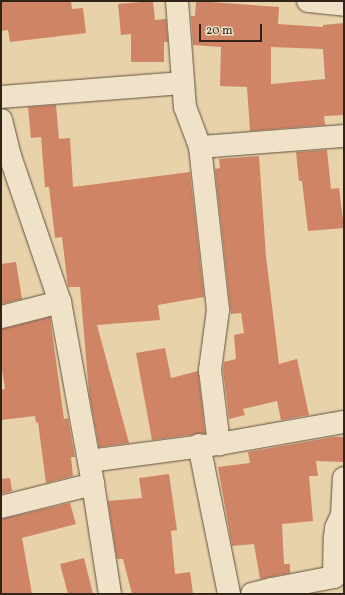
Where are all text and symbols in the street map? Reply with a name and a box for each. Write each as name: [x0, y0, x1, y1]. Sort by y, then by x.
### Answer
scale bar: [201, 16, 264, 42]
text: 20 m: [206, 23, 233, 39]

